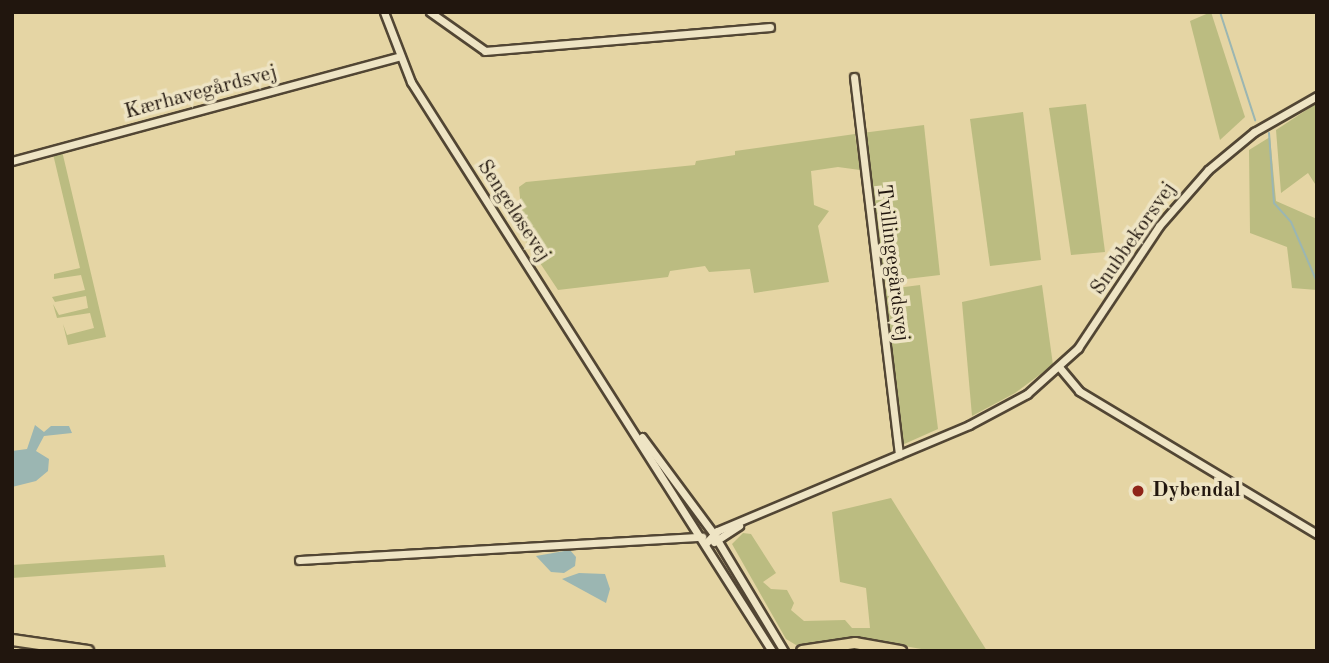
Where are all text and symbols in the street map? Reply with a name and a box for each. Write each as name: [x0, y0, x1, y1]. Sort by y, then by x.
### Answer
street label: Kærhavegårdsvej: [122, 61, 280, 125]
street label: Sengeløsevej: [471, 155, 555, 267]
street label: Snubbekorsvej: [1086, 178, 1182, 300]
street label: Tvillingegårdsvej: [870, 183, 914, 343]
place label: Dybendal: [1152, 478, 1241, 504]
marker: Dybendal: [1130, 483, 1146, 499]

